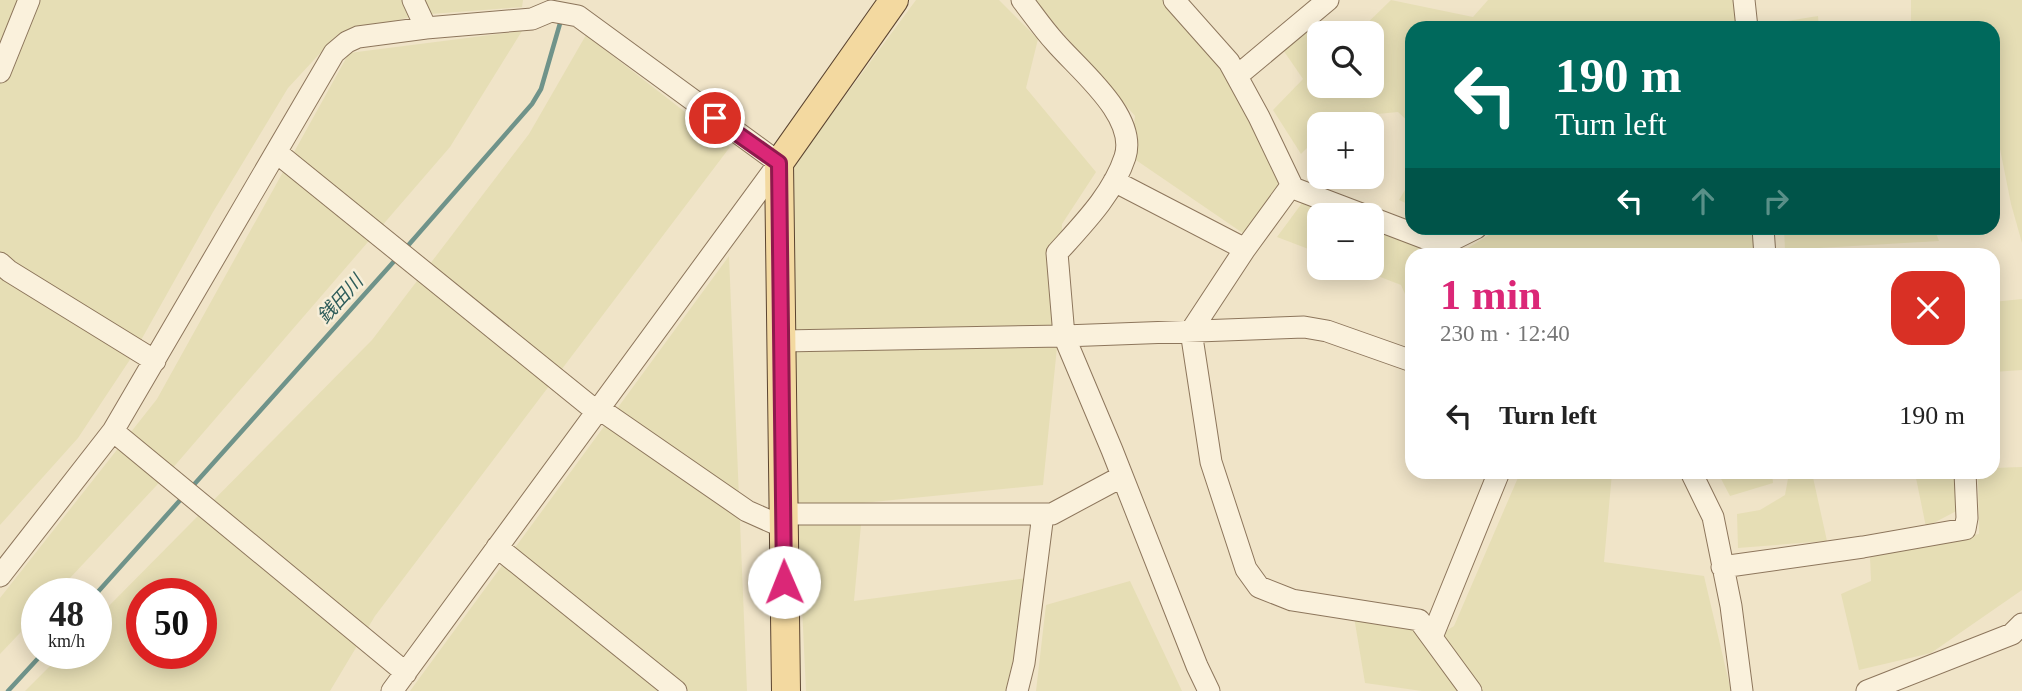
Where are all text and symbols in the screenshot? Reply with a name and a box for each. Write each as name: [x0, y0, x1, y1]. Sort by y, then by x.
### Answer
map controls: [1307, 21, 1384, 280]
button: search: [1307, 21, 1384, 98]
text: 190 m: [1555, 48, 1682, 103]
icon: left: [1440, 49, 1531, 140]
pin: [685, 88, 745, 148]
icon: arrive: [696, 99, 734, 137]
text: Turn left: [1555, 106, 1667, 142]
button: +: [1307, 112, 1384, 189]
icon: left: [1611, 182, 1649, 220]
icon: ahead: [1684, 182, 1722, 220]
icon: right: [1757, 182, 1795, 220]
button: −: [1307, 203, 1384, 280]
water label: 銭田川: [313, 269, 368, 327]
button: close: [1891, 271, 1965, 345]
text: 1 min: [1440, 272, 1542, 318]
text: 230 m · 12:40: [1440, 321, 1570, 346]
icon: left: [1440, 397, 1478, 435]
text: Turn left: [1499, 401, 1597, 430]
text: 190 m: [1899, 401, 1965, 430]
position arrow: [747, 545, 821, 619]
speed limit sign: 50: [126, 578, 217, 669]
text: 48: [49, 595, 84, 634]
text: km/h: [48, 631, 85, 651]

